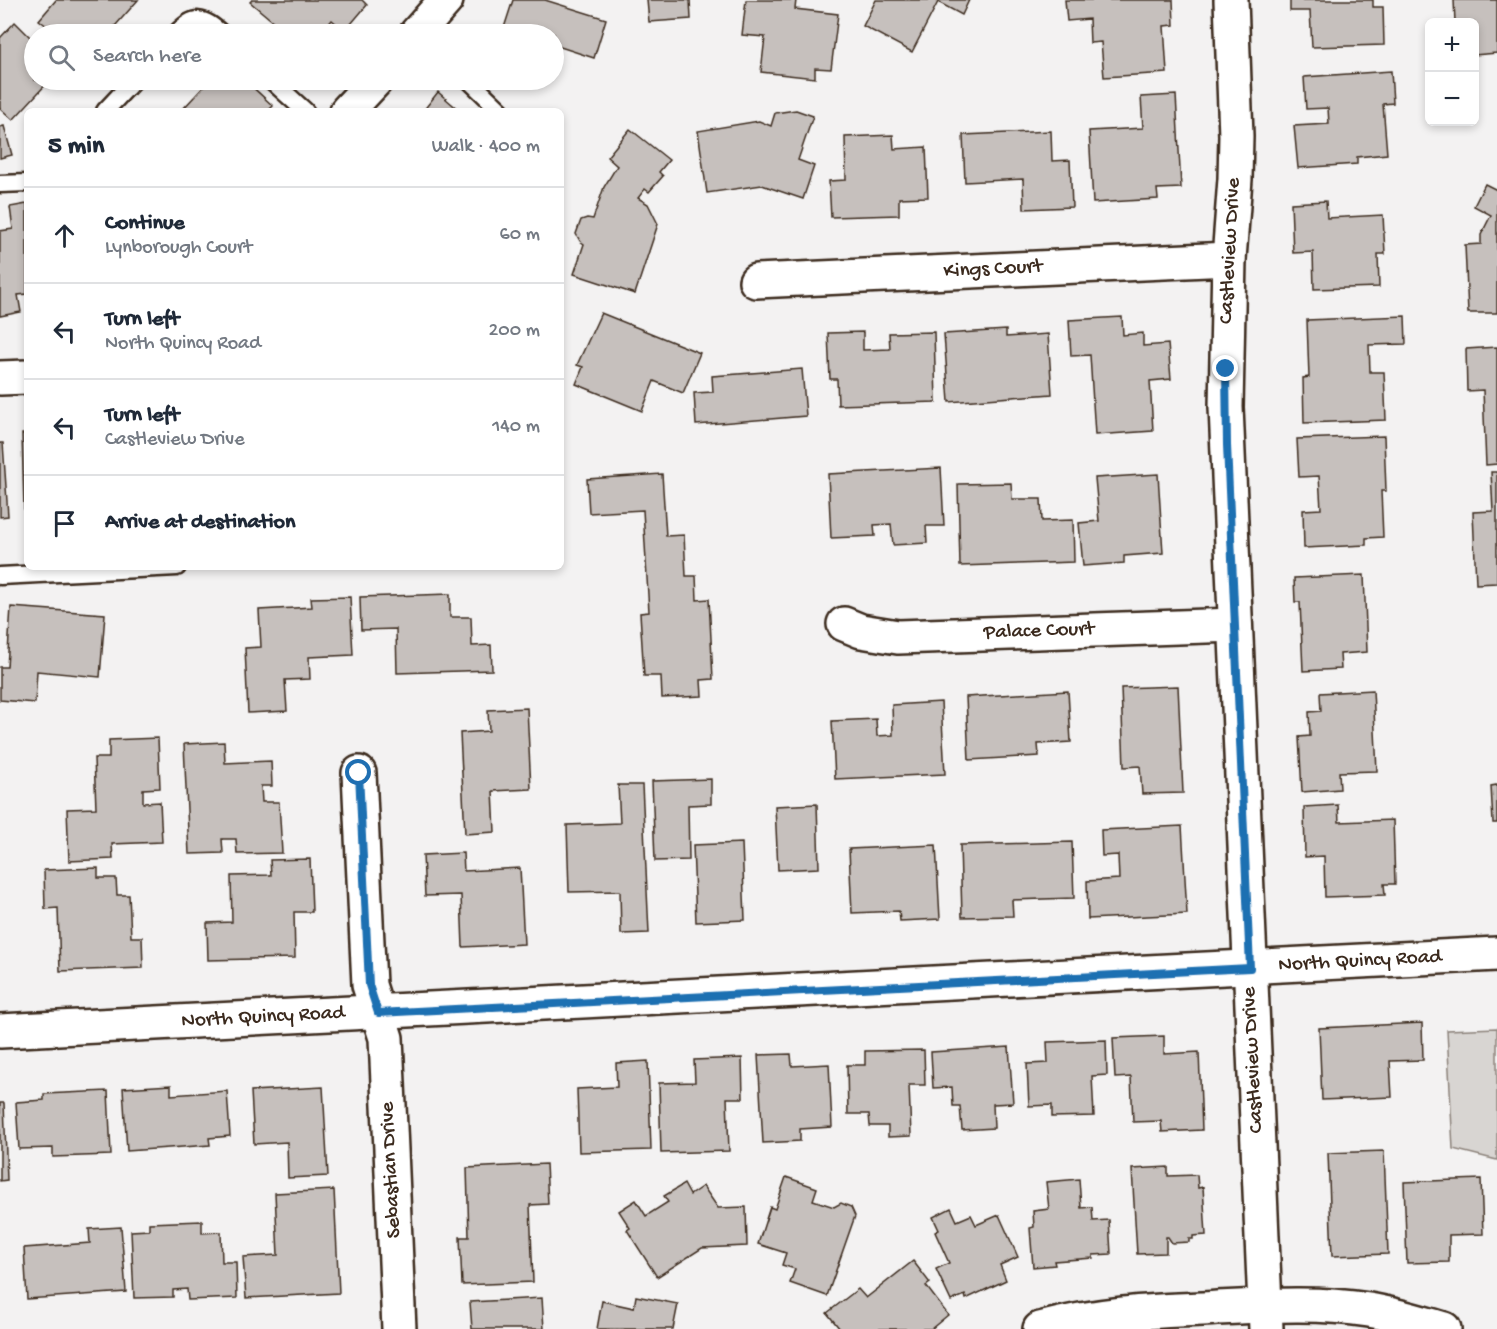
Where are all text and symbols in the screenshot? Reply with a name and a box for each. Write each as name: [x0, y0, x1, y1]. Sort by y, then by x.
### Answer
map controls: [1425, 18, 1479, 126]
button: +: [1425, 18, 1479, 72]
search box: [24, 24, 564, 90]
icon: search: [45, 41, 78, 74]
text: Search here: [93, 44, 201, 70]
button: −: [1425, 72, 1479, 126]
text: 5 min: [48, 132, 104, 163]
text: Walk · 400 m: [432, 136, 540, 159]
street label: Castleview Drive: [1215, 176, 1247, 325]
text: Continue: [105, 211, 185, 237]
icon: ahead: [48, 219, 81, 252]
text: 60 m: [500, 224, 540, 247]
text: Lynborough Court: [105, 237, 252, 260]
street label: Kings Court: [943, 255, 1045, 285]
text: Turn left: [105, 307, 179, 333]
icon: left: [48, 315, 81, 348]
text: 200 m: [489, 320, 540, 343]
text: North Quincy Road: [105, 333, 261, 356]
route end: [1212, 355, 1238, 381]
text: Turn left: [105, 403, 179, 429]
icon: left: [48, 411, 81, 444]
text: 140 m: [492, 416, 540, 439]
text: Castleview Drive: [105, 429, 245, 452]
icon: arrive: [48, 507, 81, 540]
text: Arrive at destination: [105, 510, 295, 536]
street label: Palace Court: [982, 617, 1097, 646]
route start: [345, 759, 371, 785]
street label: North Quincy Road: [1278, 945, 1444, 979]
street label: Castleview Drive: [1238, 985, 1270, 1134]
street label: North Quincy Road: [181, 1001, 347, 1035]
street label: Sebastian Drive: [376, 1100, 408, 1239]

